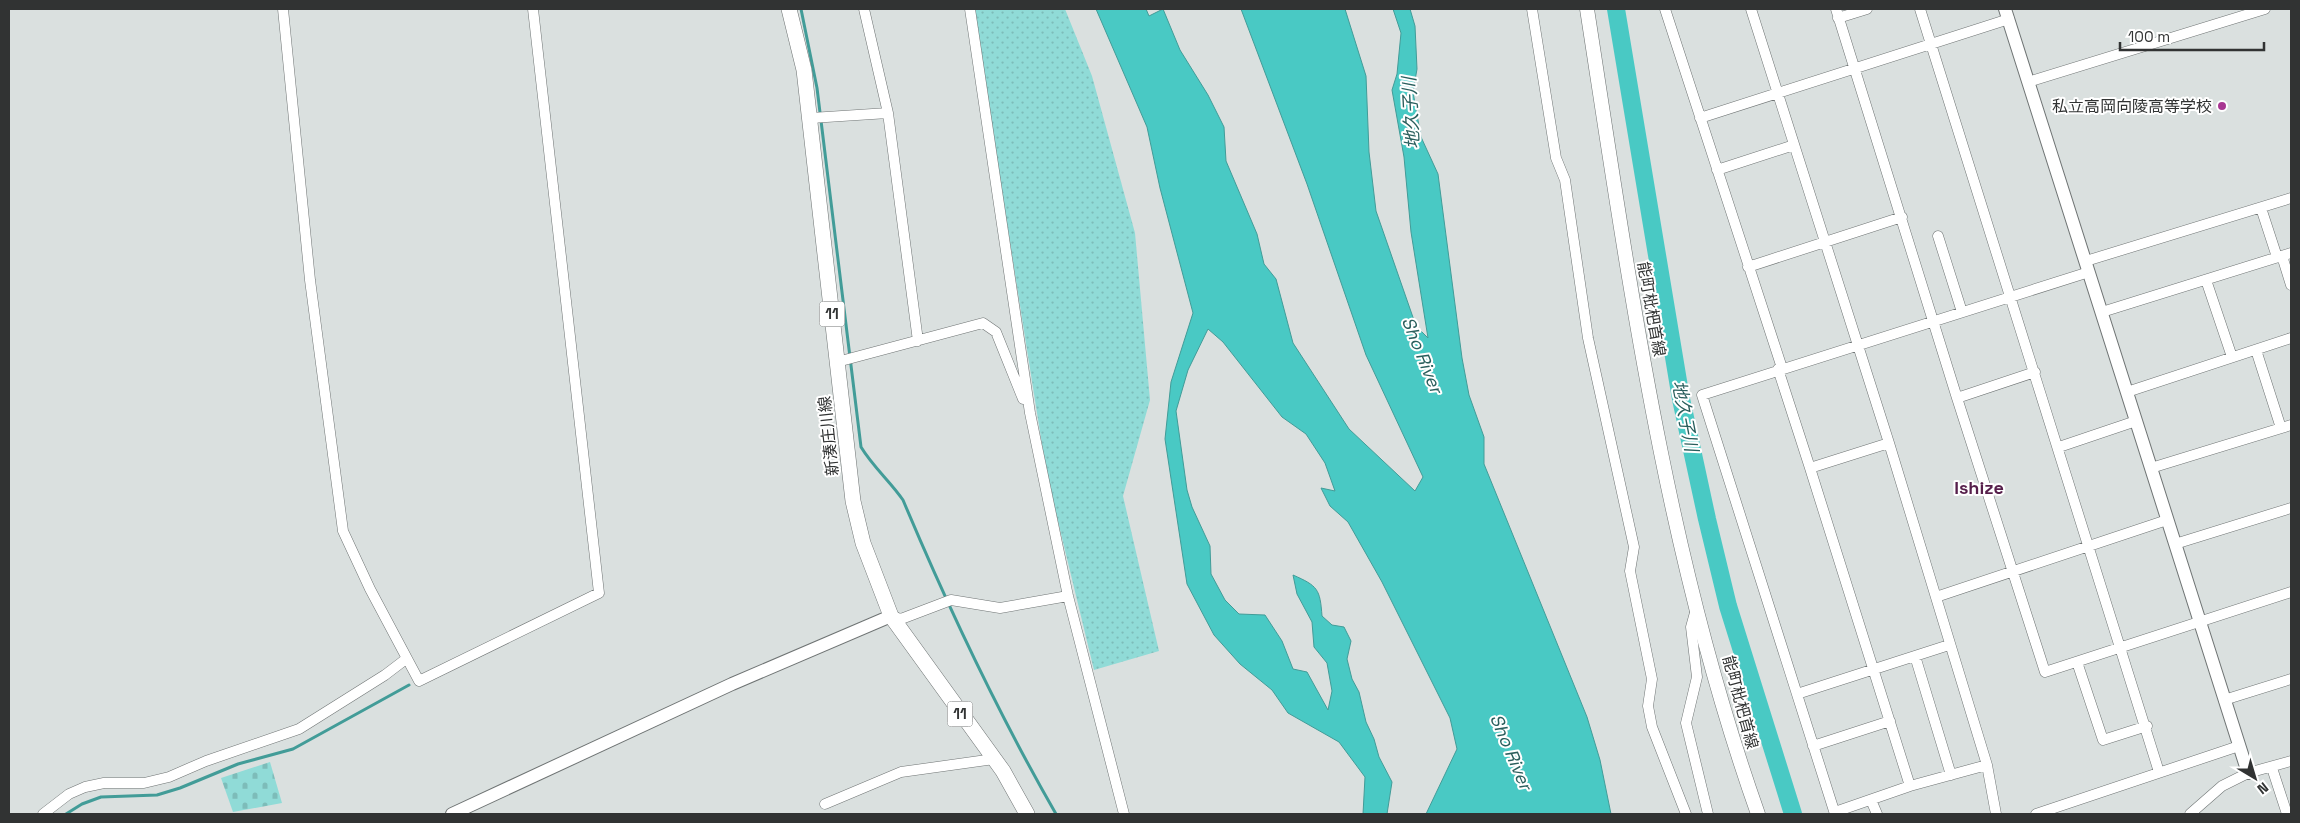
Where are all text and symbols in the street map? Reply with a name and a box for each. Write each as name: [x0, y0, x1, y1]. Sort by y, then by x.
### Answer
scale bar: [2120, 20, 2264, 52]
text: 100 m: [2128, 27, 2170, 46]
water label: 地久子川: [1397, 74, 1424, 150]
place label: 私立高岡向陵高等学校: [2052, 96, 2212, 117]
marker: 私立高岡向陵高等学校: [2216, 100, 2228, 112]
street label: 能町枇杷首線: [1633, 260, 1670, 358]
road number: 11: [820, 302, 844, 326]
water label: Sho River: [1397, 313, 1449, 398]
water label: 地久子川: [1667, 378, 1704, 455]
street label: 新湊庄川線: [814, 395, 843, 477]
district label: Ishize: [1954, 476, 2004, 499]
street label: 能町枇杷首線: [1718, 653, 1763, 751]
road number: 11: [948, 702, 972, 726]
water label: Sho River: [1485, 710, 1539, 795]
north arrow: [2230, 753, 2280, 803]
text: N: [2254, 778, 2272, 798]

